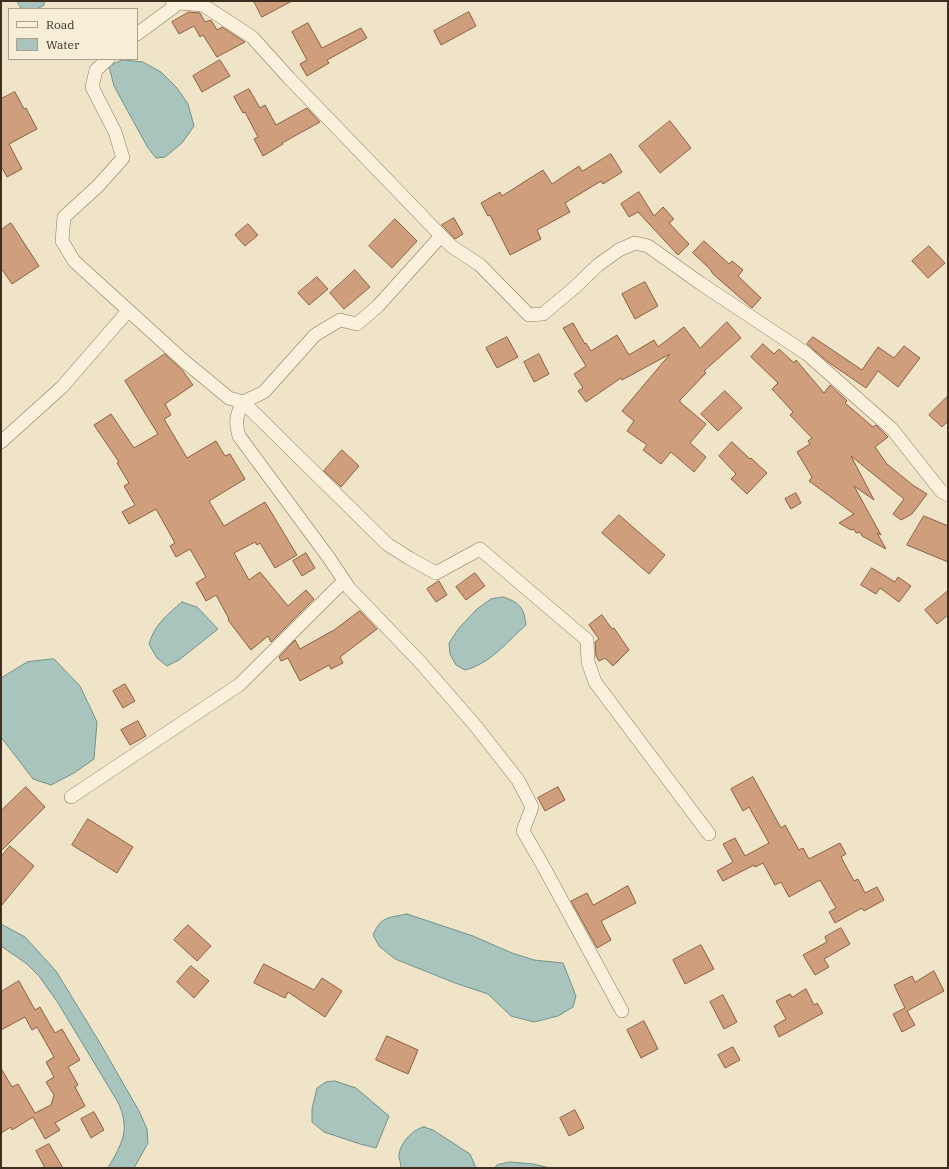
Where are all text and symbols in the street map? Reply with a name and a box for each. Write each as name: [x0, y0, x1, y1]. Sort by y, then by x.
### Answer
legend: [8, 8, 138, 60]
text: Road: [46, 17, 75, 32]
text: Water: [46, 37, 79, 52]

